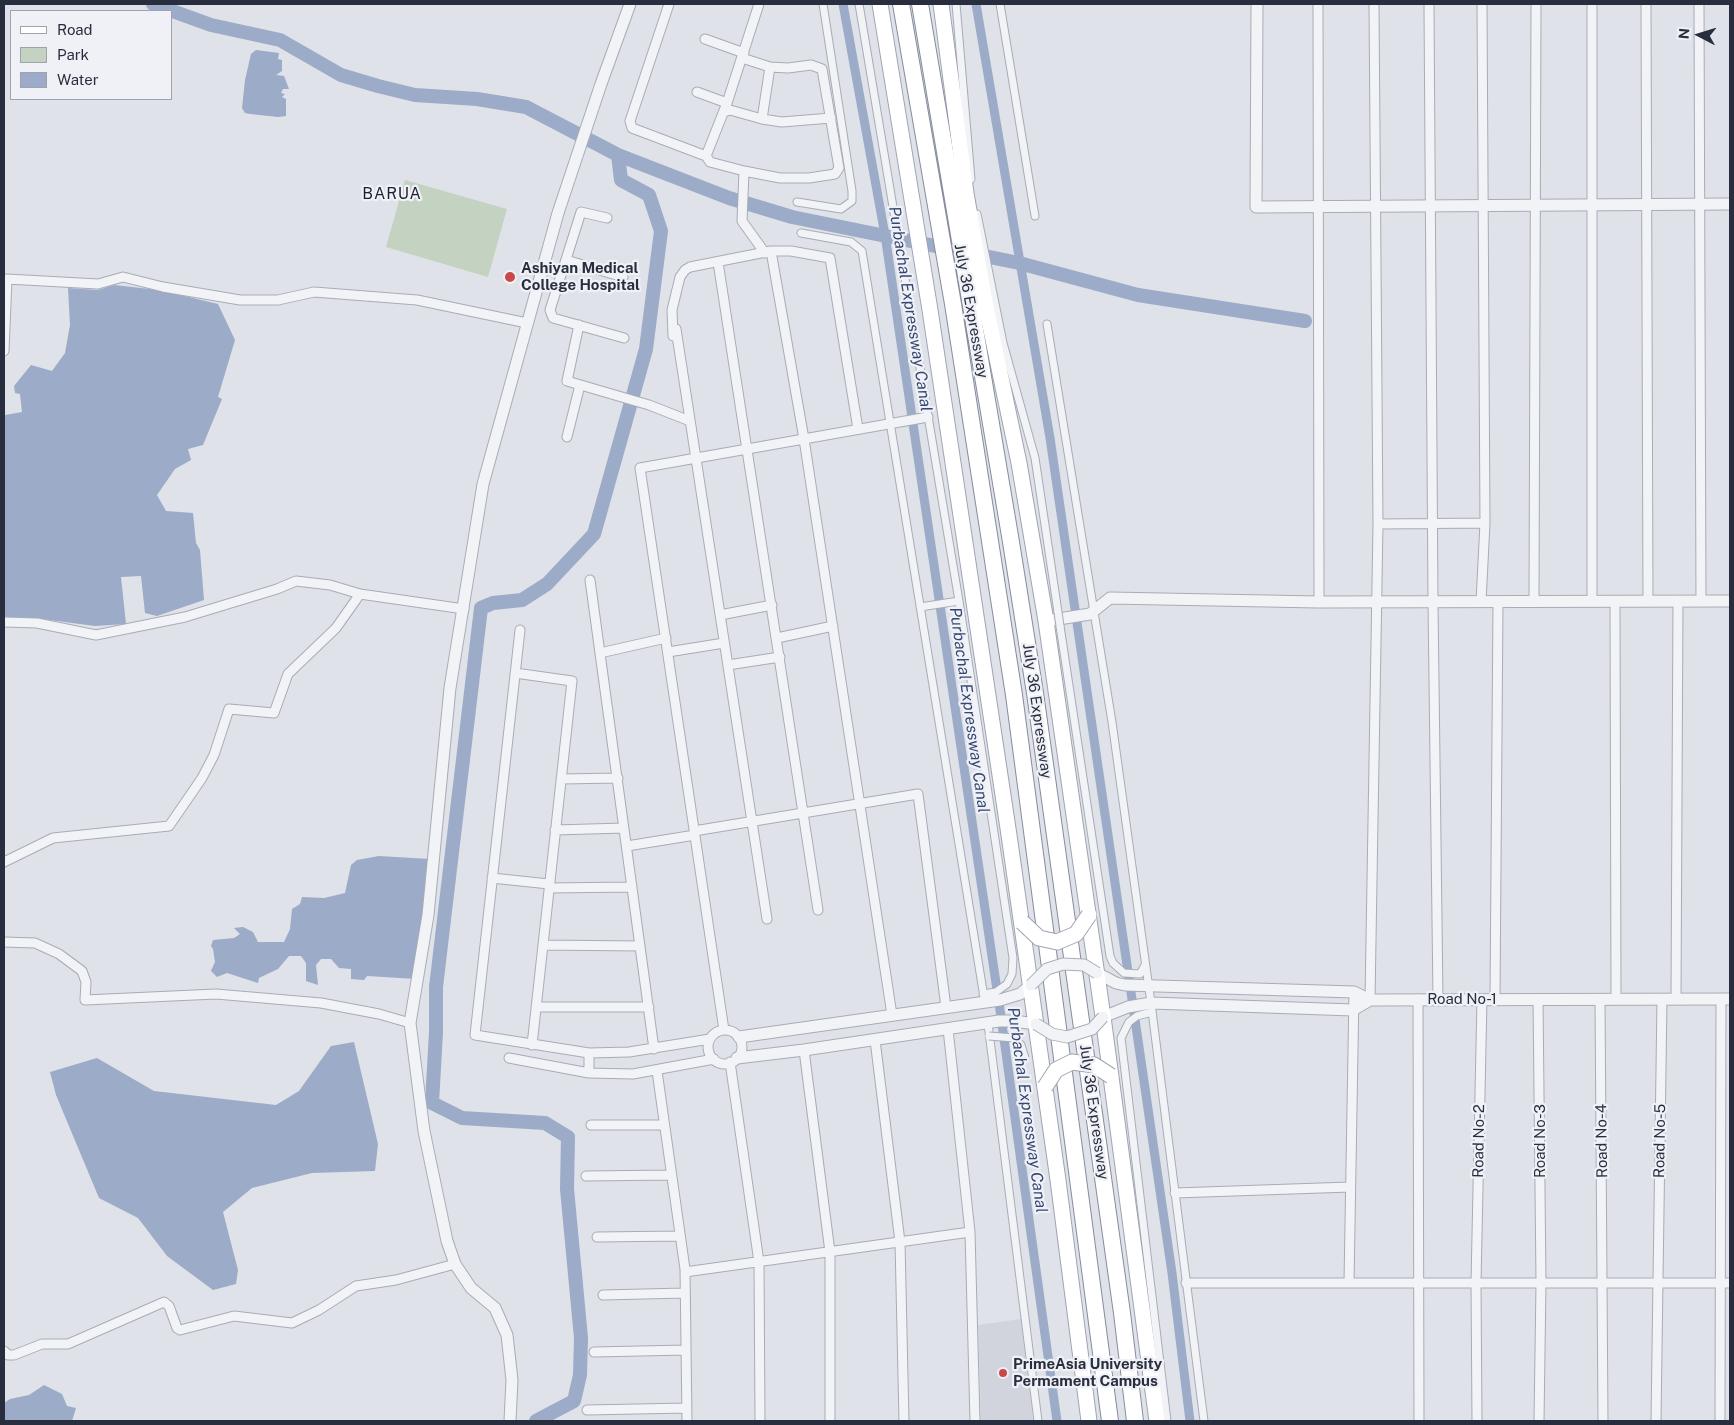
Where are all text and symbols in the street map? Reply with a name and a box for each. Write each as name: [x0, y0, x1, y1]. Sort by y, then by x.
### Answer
legend: [10, 10, 172, 100]
north arrow: [1674, 10, 1724, 60]
text: Road: [57, 21, 93, 38]
text: N: [1676, 28, 1693, 40]
text: Park: [57, 46, 89, 63]
text: Water: [57, 71, 99, 88]
district label: BARUA: [362, 184, 422, 204]
water label: Purbachal Expressway Canal: [884, 205, 936, 413]
street label: July 36 Expressway: [950, 242, 992, 380]
place label: Ashiyan Medical College Hospital: [521, 259, 640, 294]
marker: Ashiyan Medical College Hospital: [503, 270, 517, 284]
water label: Purbachal Expressway Canal: [945, 606, 993, 814]
street label: July 36 Expressway: [1019, 642, 1055, 780]
street label: Road No-1: [1427, 990, 1497, 1008]
water label: Purbachal Expressway Canal: [1003, 1006, 1051, 1214]
street label: July 36 Expressway: [1076, 1043, 1112, 1181]
street label: Road No-2: [1469, 1104, 1489, 1178]
street label: Road No-3: [1531, 1104, 1549, 1178]
street label: Road No-4: [1592, 1104, 1612, 1178]
street label: Road No-5: [1650, 1104, 1670, 1178]
place label: PrimeAsia University Permament Campus: [1013, 1355, 1162, 1390]
marker: PrimeAsia University Permament Campus: [997, 1367, 1009, 1379]

